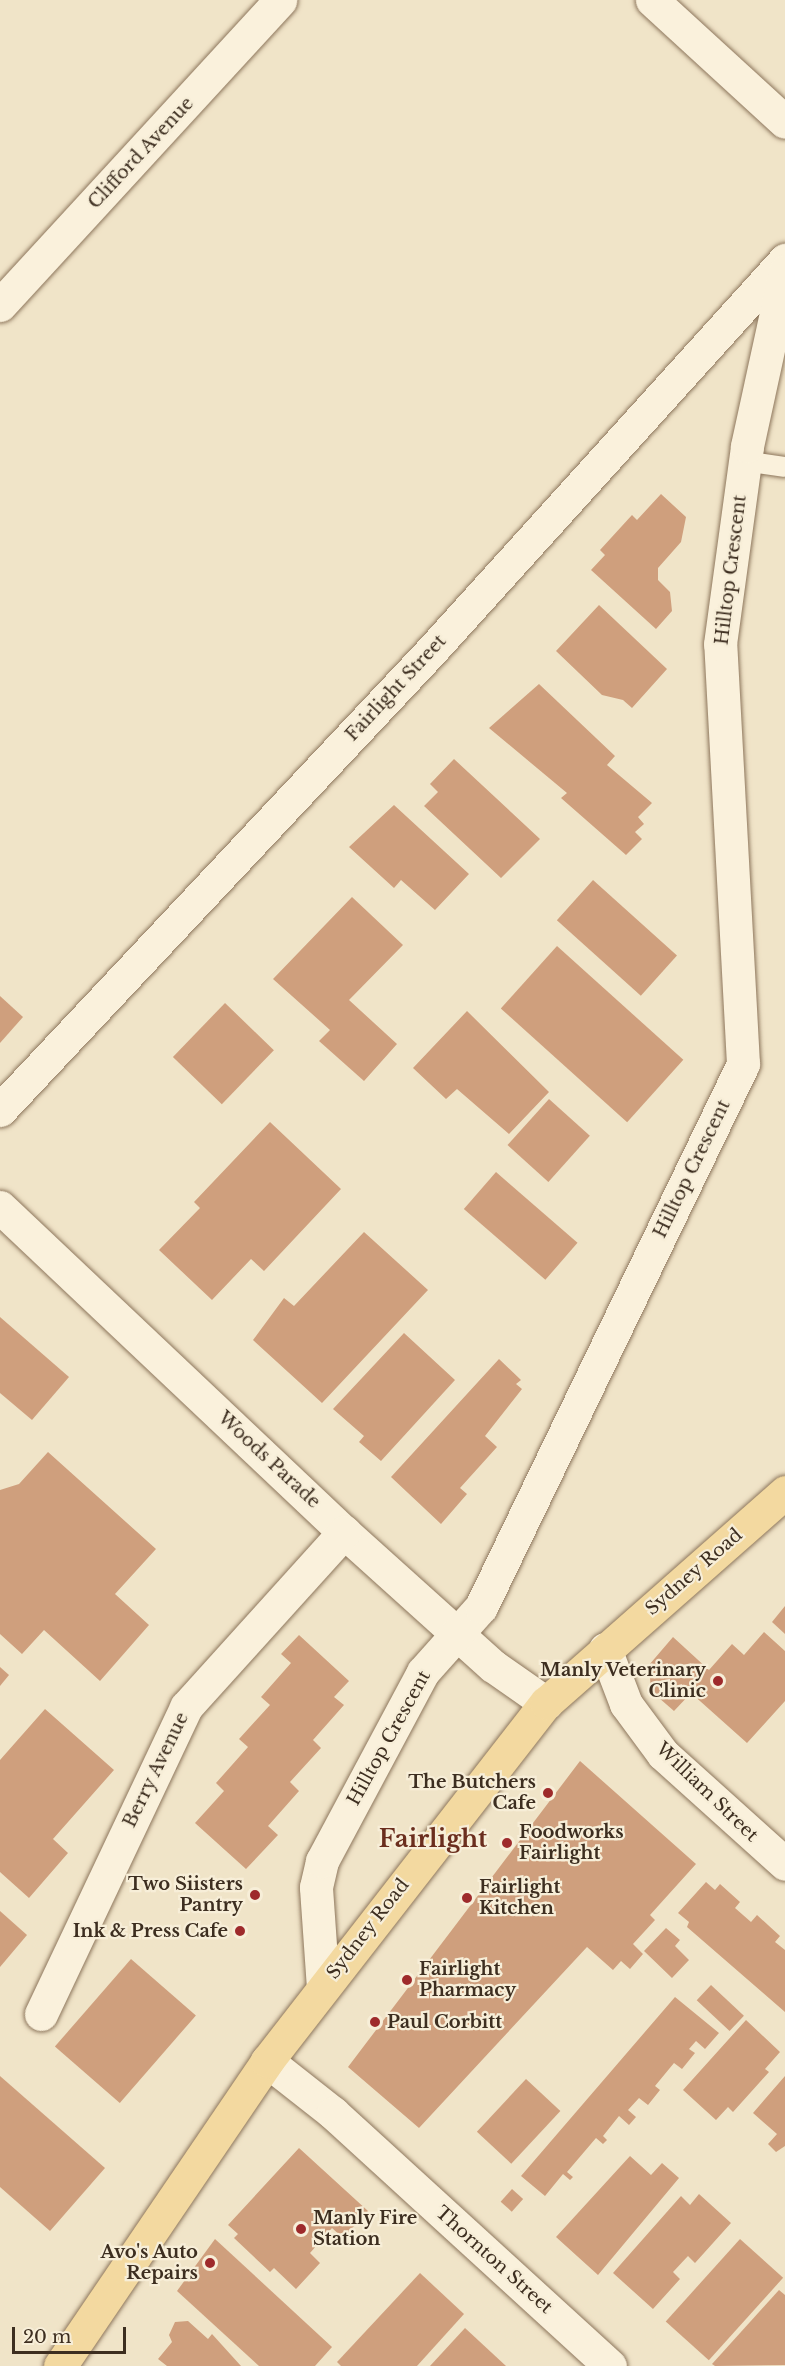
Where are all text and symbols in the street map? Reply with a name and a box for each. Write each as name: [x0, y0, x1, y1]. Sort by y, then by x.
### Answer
street label: Clifford Avenue: [84, 92, 198, 214]
street label: Hilltop Crescent: [711, 494, 751, 646]
street label: Fairlight Street: [341, 630, 451, 746]
street label: Hilltop Crescent: [649, 1096, 735, 1242]
street label: Woods Parade: [213, 1407, 325, 1513]
street label: Sydney Road: [641, 1524, 747, 1620]
place label: Manly Veterinary Clinic: [539, 1660, 706, 1702]
street label: Hilltop Crescent: [343, 1667, 435, 1809]
marker: Manly Veterinary Clinic: [711, 1674, 725, 1688]
street label: Berry Avenue: [119, 1708, 193, 1832]
street label: William Street: [651, 1738, 763, 1846]
place label: The Butchers Cafe: [408, 1772, 536, 1814]
marker: The Butchers Cafe: [541, 1786, 555, 1800]
place label: Foodworks Fairlight: [519, 1822, 624, 1864]
district label: Fairlight: [379, 1825, 487, 1853]
marker: Foodworks Fairlight: [500, 1836, 514, 1850]
place label: Two Siisters Pantry: [128, 1874, 243, 1916]
street label: Sydney Road: [322, 1874, 414, 1984]
place label: Fairlight Kitchen: [479, 1877, 560, 1920]
marker: Two Siisters Pantry: [248, 1888, 262, 1902]
marker: Fairlight Kitchen: [460, 1891, 474, 1905]
place label: Ink & Press Cafe: [72, 1920, 228, 1942]
marker: Ink & Press Cafe: [233, 1924, 247, 1938]
place label: Fairlight Pharmacy: [419, 1959, 516, 2002]
marker: Fairlight Pharmacy: [400, 1973, 414, 1987]
place label: Paul Corbitt: [387, 2011, 502, 2033]
marker: Paul Corbitt: [368, 2015, 382, 2029]
street label: Thornton Street: [431, 2202, 557, 2318]
place label: Manly Fire Station: [313, 2208, 418, 2250]
marker: Manly Fire Station: [294, 2222, 308, 2236]
place label: Avo's Auto Repairs: [100, 2242, 198, 2284]
marker: Avo's Auto Repairs: [203, 2256, 217, 2270]
scale bar: [15, 2315, 129, 2353]
text: 20 m: [23, 2326, 71, 2348]

